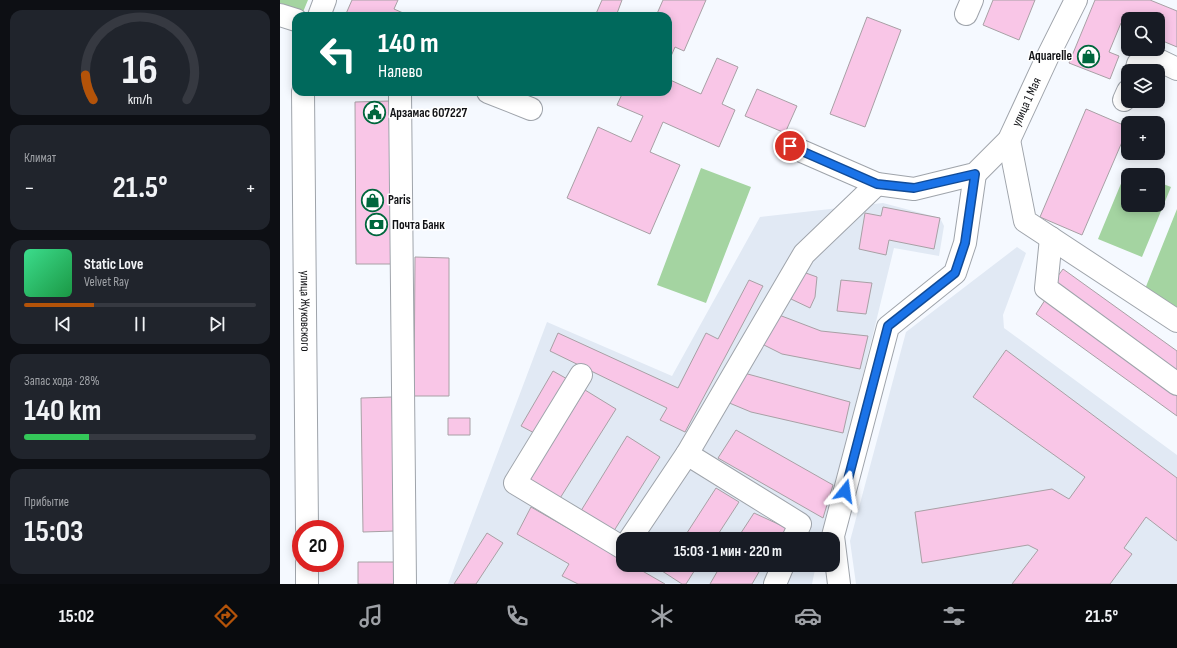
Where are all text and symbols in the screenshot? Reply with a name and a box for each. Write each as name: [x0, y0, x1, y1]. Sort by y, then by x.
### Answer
map controls: [1121, 12, 1165, 212]
button: search: [1121, 12, 1165, 56]
text: 140 m: [378, 27, 439, 60]
icon: left: [312, 28, 364, 80]
shop icon: Aquarelle: [1075, 43, 1101, 69]
text: 16: [122, 46, 158, 95]
place label: Aquarelle: [1028, 48, 1072, 64]
text: Налево: [378, 61, 423, 82]
button: layers: [1121, 64, 1165, 108]
street label: улица 1 Мая: [1008, 75, 1045, 129]
text: km/h: [128, 91, 152, 108]
public building icon: Арзамас 607227: [361, 100, 387, 126]
place label: Арзамас 607227: [389, 105, 467, 121]
button: +: [1121, 116, 1165, 160]
pin: [773, 129, 807, 163]
icon: arrive: [779, 135, 801, 157]
text: Климат: [24, 150, 56, 166]
button: −: [1121, 168, 1165, 212]
text: 21.5°: [112, 170, 168, 206]
text: −: [24, 175, 35, 202]
text: +: [245, 175, 256, 202]
shop icon: Paris: [359, 187, 385, 213]
place label: Paris: [388, 192, 411, 208]
bank icon: Почта Банк: [364, 212, 390, 238]
place label: Почта Банк: [392, 217, 445, 233]
text: Static Love: [84, 255, 143, 274]
street label: улица Жуковского: [297, 270, 313, 352]
text: Velvet Ray: [84, 274, 129, 290]
icon: previous: [52, 313, 74, 335]
icon: pause: [129, 313, 151, 335]
icon: next: [206, 313, 228, 335]
text: Запас хода · 28%: [24, 373, 100, 389]
text: 140 km: [24, 393, 101, 429]
position arrow: [824, 470, 866, 512]
text: Прибытие: [24, 494, 69, 510]
text: 15:03: [24, 514, 83, 550]
speed limit sign: 20: [292, 520, 344, 572]
text: 15:03 · 1 мин · 220 m: [674, 542, 782, 561]
icon: directions: [212, 602, 240, 630]
icon: music: [357, 602, 385, 630]
icon: phone: [503, 602, 531, 630]
icon: climate: [648, 602, 676, 630]
icon: car: [794, 602, 822, 630]
icon: filters: [940, 602, 968, 630]
text: 15:02: [59, 606, 94, 627]
text: 21.5°: [1085, 606, 1118, 627]

